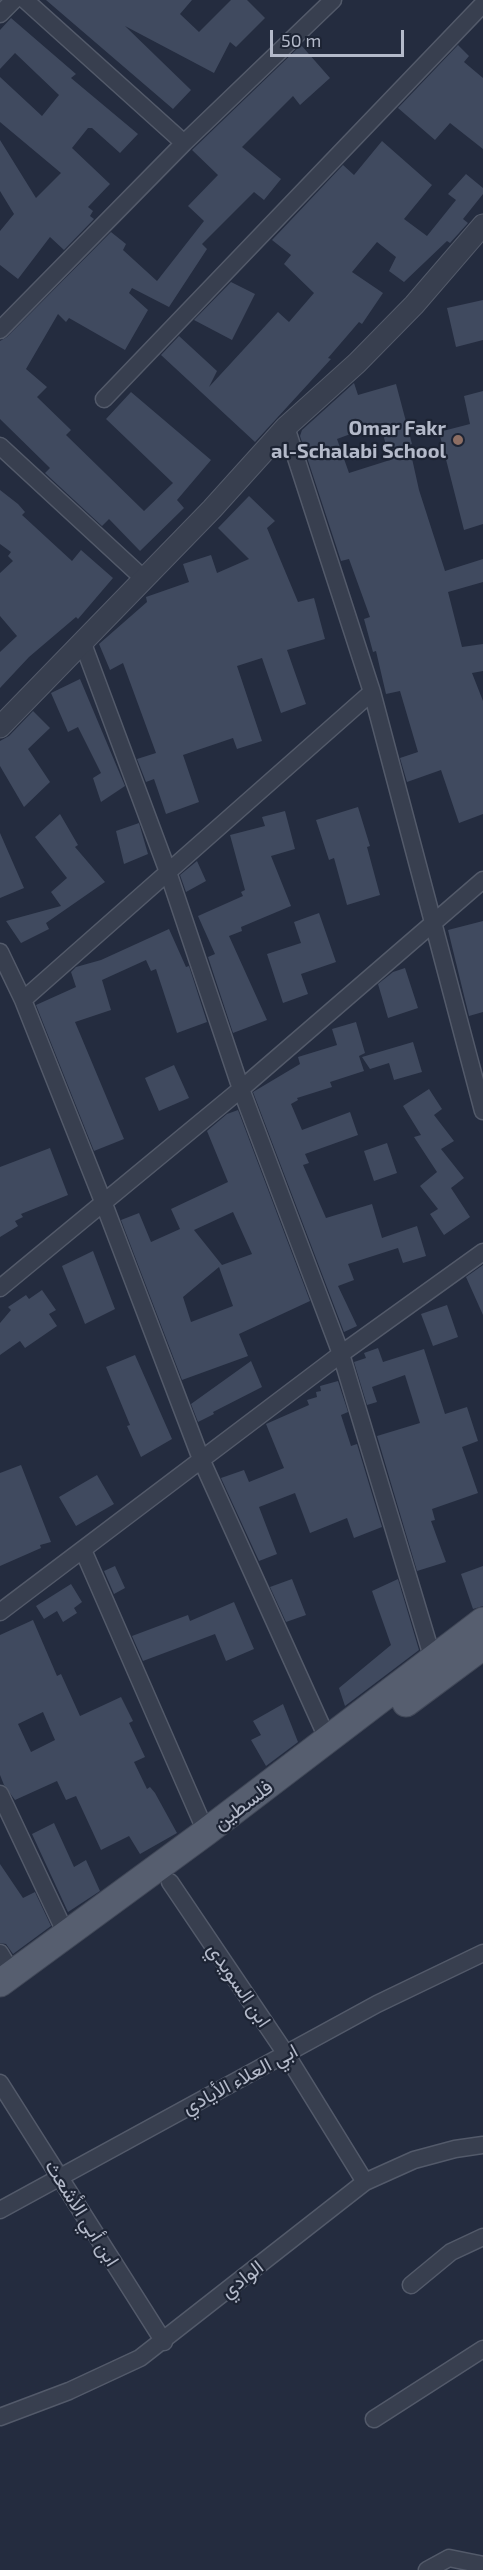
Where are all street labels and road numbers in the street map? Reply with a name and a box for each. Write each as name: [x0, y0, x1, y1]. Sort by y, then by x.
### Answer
street label: فلسطين: [209, 1775, 277, 1835]
street label: ابن السويدي: [202, 1938, 276, 2032]
street label: ابي العلاء الأيادي: [178, 2038, 302, 2120]
street label: ابن أبي الأشعث: [40, 2155, 124, 2271]
street label: الوادي: [216, 2255, 268, 2303]

